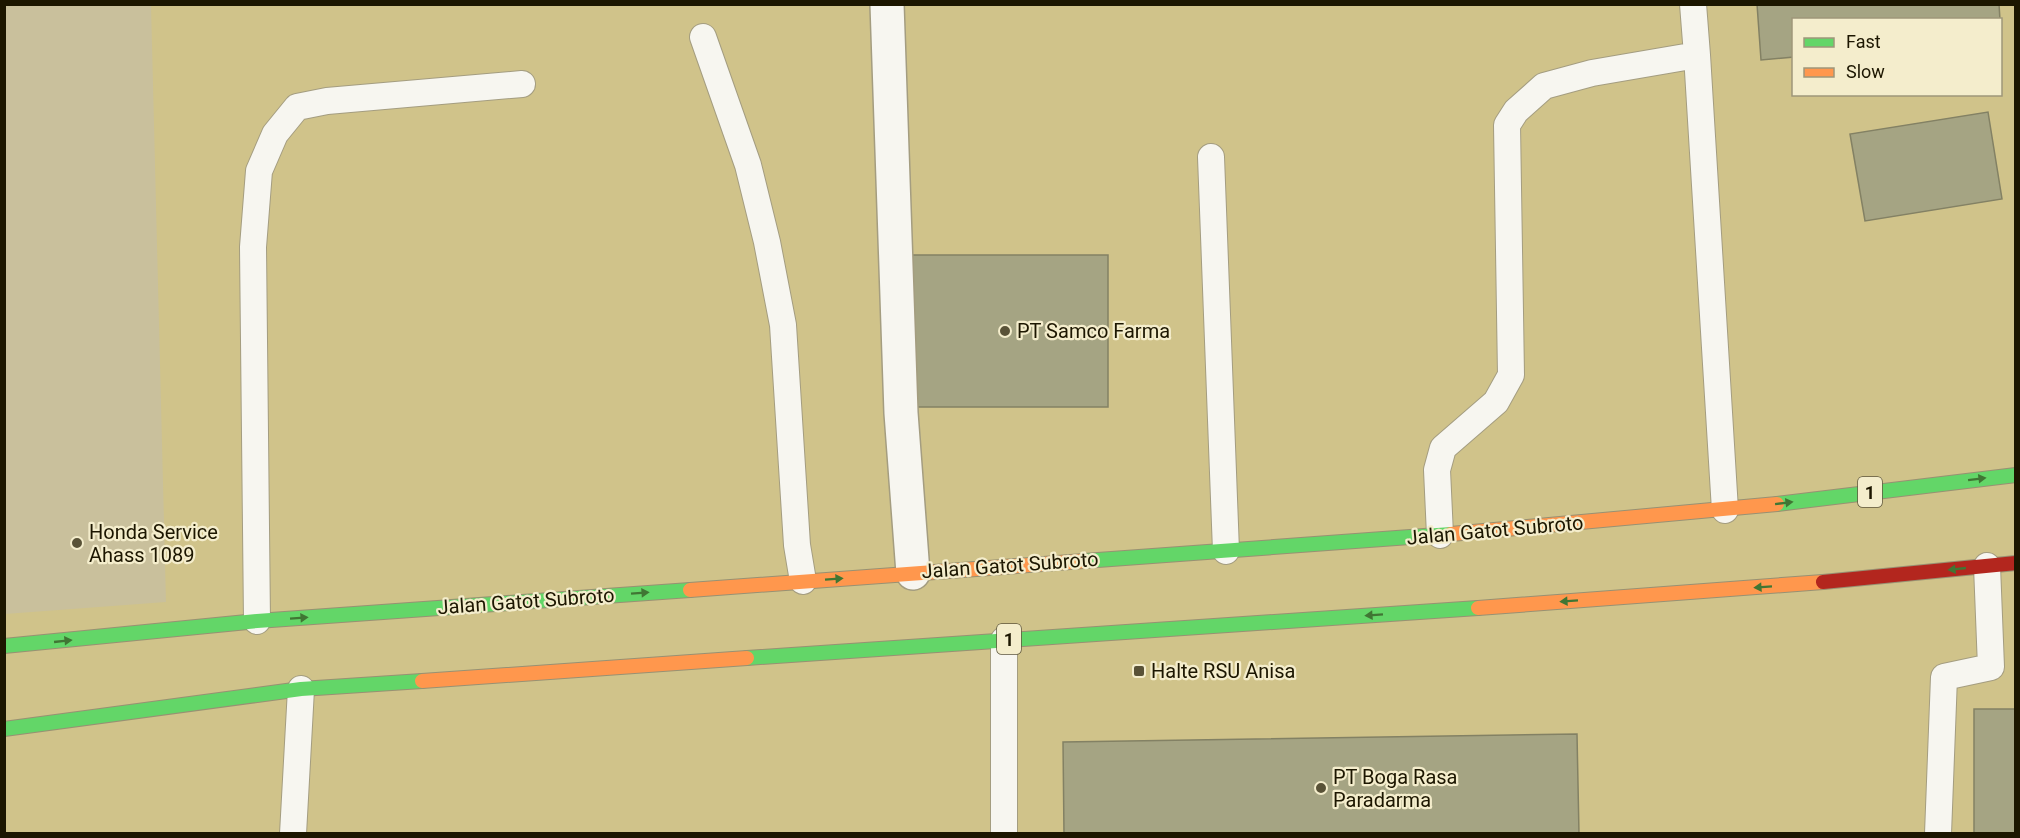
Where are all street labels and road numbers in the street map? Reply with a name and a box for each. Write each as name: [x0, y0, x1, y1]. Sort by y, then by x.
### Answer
road number: 1: [1858, 477, 1882, 507]
street label: Jalan Gatot Subroto: [1406, 510, 1584, 550]
street label: Jalan Gatot Subroto: [921, 547, 1099, 583]
street label: Jalan Gatot Subroto: [437, 583, 615, 619]
road number: 1: [997, 624, 1021, 654]

